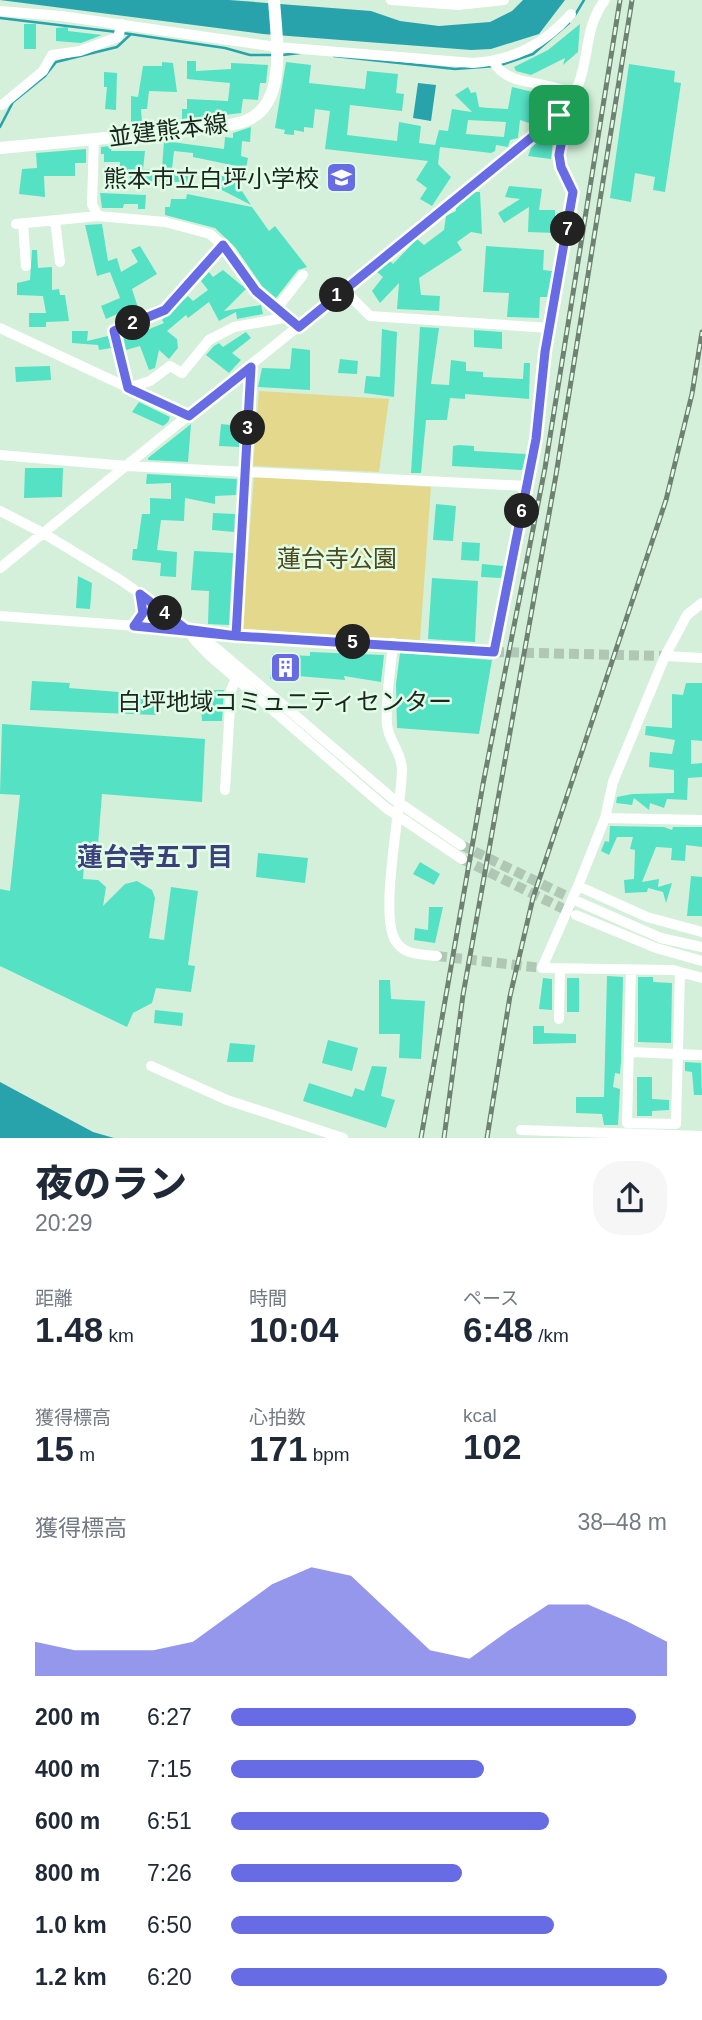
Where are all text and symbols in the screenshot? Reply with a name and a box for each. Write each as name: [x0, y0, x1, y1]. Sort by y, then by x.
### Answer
pin: [529, 85, 589, 145]
icon: arrive: [540, 96, 578, 134]
street label: 並建熊本線: [107, 109, 229, 151]
school or university icon: 熊本市立白坪小学校: [325, 161, 359, 195]
place label: 熊本市立白坪小学校: [103, 165, 319, 192]
pin: 7: [550, 212, 586, 246]
text: 7: [562, 218, 573, 239]
pin: 1: [320, 278, 354, 312]
text: 1: [331, 284, 342, 305]
pin: 2: [116, 306, 150, 340]
text: 2: [127, 312, 138, 333]
pin: 3: [230, 410, 266, 446]
text: 3: [242, 417, 253, 438]
pin: 6: [504, 494, 540, 528]
text: 6: [516, 500, 527, 521]
park label: 蓮台寺公園: [277, 545, 397, 572]
pin: 4: [148, 596, 182, 630]
text: 4: [159, 602, 170, 623]
pin: 5: [336, 624, 370, 660]
text: 5: [347, 631, 358, 652]
building icon: 白坪地域コミュニティセンター: [268, 650, 302, 684]
place label: 白坪地域コミュニティセンター: [118, 688, 452, 715]
district label: 蓮台寺五丁目: [77, 842, 233, 872]
button: share: [593, 1161, 667, 1235]
text: 夜のラン: [35, 1163, 187, 1205]
text: 20:29: [35, 1210, 93, 1236]
text: 距離: [35, 1288, 73, 1309]
text: 時間: [249, 1288, 287, 1309]
text: ペース: [463, 1288, 519, 1309]
text: 1.48: [35, 1310, 103, 1349]
text: 10:04: [249, 1310, 339, 1349]
text: 6:48: [463, 1310, 533, 1349]
text: km: [103, 1325, 134, 1346]
text: /km: [533, 1325, 569, 1346]
text: kcal: [463, 1405, 497, 1426]
text: 獲得標高: [35, 1407, 111, 1428]
text: 心拍数: [249, 1407, 306, 1428]
text: 102: [463, 1427, 521, 1466]
text: 15: [35, 1429, 74, 1468]
text: 171: [249, 1429, 307, 1468]
text: m: [74, 1444, 95, 1465]
text: bpm: [307, 1444, 350, 1465]
text: 38–48 m: [577, 1509, 667, 1535]
text: 獲得標高: [35, 1515, 127, 1541]
text: 200 m: [35, 1704, 100, 1730]
text: 6:27: [147, 1704, 192, 1730]
text: 400 m: [35, 1756, 100, 1782]
text: 7:15: [147, 1756, 192, 1782]
text: 600 m: [35, 1808, 100, 1834]
text: 6:51: [147, 1808, 192, 1834]
text: 800 m: [35, 1860, 100, 1886]
text: 7:26: [147, 1860, 192, 1886]
text: 1.0 km: [35, 1912, 107, 1938]
text: 6:50: [147, 1912, 192, 1938]
text: 1.2 km: [35, 1964, 107, 1990]
text: 6:20: [147, 1964, 192, 1990]

